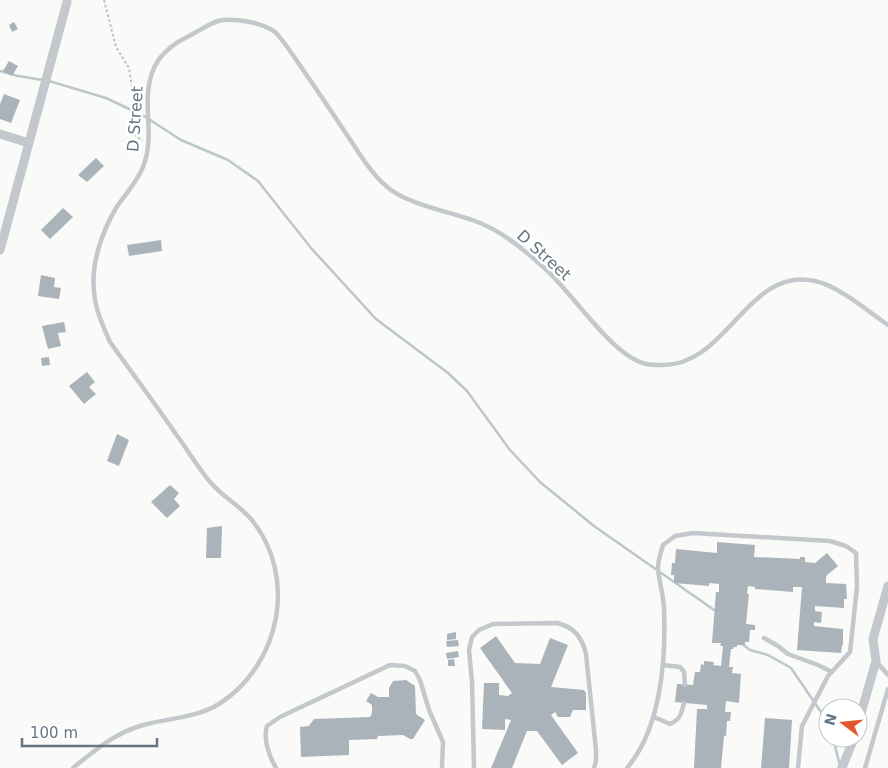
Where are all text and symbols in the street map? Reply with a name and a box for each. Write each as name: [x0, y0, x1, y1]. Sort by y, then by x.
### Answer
street label: D Street: [123, 85, 147, 153]
street label: D Street: [513, 226, 575, 284]
north arrow: [818, 698, 868, 748]
text: N: [821, 712, 840, 727]
scale bar: [22, 716, 158, 748]
text: 100 m: [30, 724, 78, 742]

